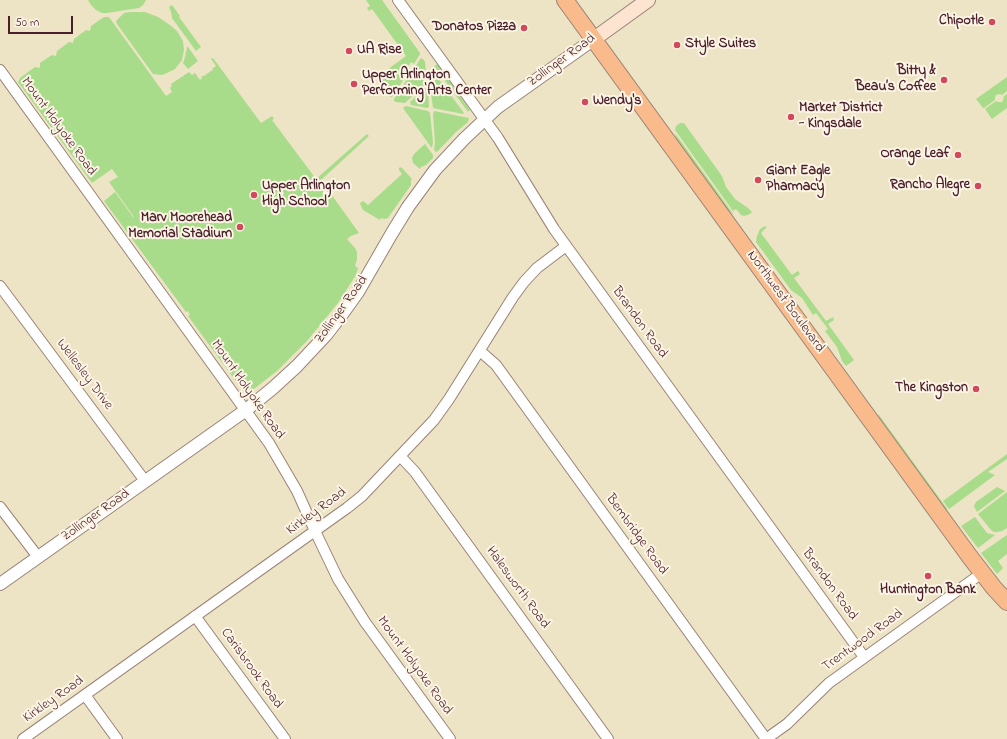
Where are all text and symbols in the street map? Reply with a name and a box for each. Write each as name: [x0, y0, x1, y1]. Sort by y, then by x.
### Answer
scale bar: [10, 8, 75, 34]
text: 50 m: [15, 14, 39, 32]
place label: Chipotle: [939, 14, 984, 30]
marker: Chipotle: [987, 17, 997, 27]
place label: Donatos Pizza: [432, 20, 516, 36]
marker: Donatos Pizza: [519, 23, 529, 33]
street label: Zollinger Road: [525, 31, 599, 91]
place label: Style Suites: [685, 37, 756, 53]
marker: Style Suites: [672, 40, 682, 50]
place label: UA Rise: [357, 43, 402, 59]
marker: UA Rise: [344, 46, 354, 56]
place label: Bitty & Beau’s Coffee: [855, 64, 936, 96]
place label: Upper Arlington Performing Arts Center: [362, 68, 492, 100]
street label: Mount Holyoke Road: [17, 74, 99, 180]
marker: Bitty & Beau’s Coffee: [939, 75, 949, 85]
marker: Upper Arlington Performing Arts Center: [349, 79, 359, 89]
place label: Wendy's: [593, 94, 641, 110]
marker: Wendy's: [580, 97, 590, 107]
place label: Market District - Kingsdale: [799, 101, 882, 134]
marker: Market District - Kingsdale: [786, 112, 796, 122]
place label: Orange Leaf: [880, 147, 950, 163]
marker: Orange Leaf: [953, 150, 963, 160]
place label: Giant Eagle Pharmacy: [766, 164, 830, 196]
marker: Giant Eagle Pharmacy: [753, 175, 763, 185]
place label: Rancho Alegre: [890, 178, 970, 194]
place label: Upper Arlington High School: [262, 179, 350, 212]
marker: Rancho Alegre: [973, 181, 983, 191]
marker: Upper Arlington High School: [249, 190, 259, 200]
place label: Marv Moorehead Memorial Stadium: [128, 211, 232, 244]
marker: Marv Moorehead Memorial Stadium: [235, 222, 245, 232]
street label: Northwest Boulevard: [742, 248, 828, 356]
street label: Zollinger Road: [312, 273, 372, 347]
street label: Brandon Road: [607, 284, 671, 362]
street label: Wellesley Drive: [52, 336, 116, 414]
street label: Mount Holyoke Road: [206, 337, 288, 443]
place label: The Kingston: [895, 381, 968, 397]
marker: The Kingston: [971, 384, 981, 394]
street label: Kirkley Road: [284, 485, 350, 539]
street label: Zollinger Road: [58, 486, 134, 546]
street label: Bembridge Road: [601, 492, 671, 578]
street label: Halesworth Road: [482, 544, 552, 632]
street label: Brandon Road: [797, 546, 861, 624]
marker: Huntington Bank: [923, 571, 933, 581]
place label: Huntington Bank: [880, 583, 976, 599]
street label: Trentwood Road: [819, 606, 907, 676]
street label: Mount Holyoke Road: [373, 613, 455, 719]
street label: Carisbrook Road: [216, 626, 286, 712]
street label: Kirkley Road: [20, 673, 88, 727]

